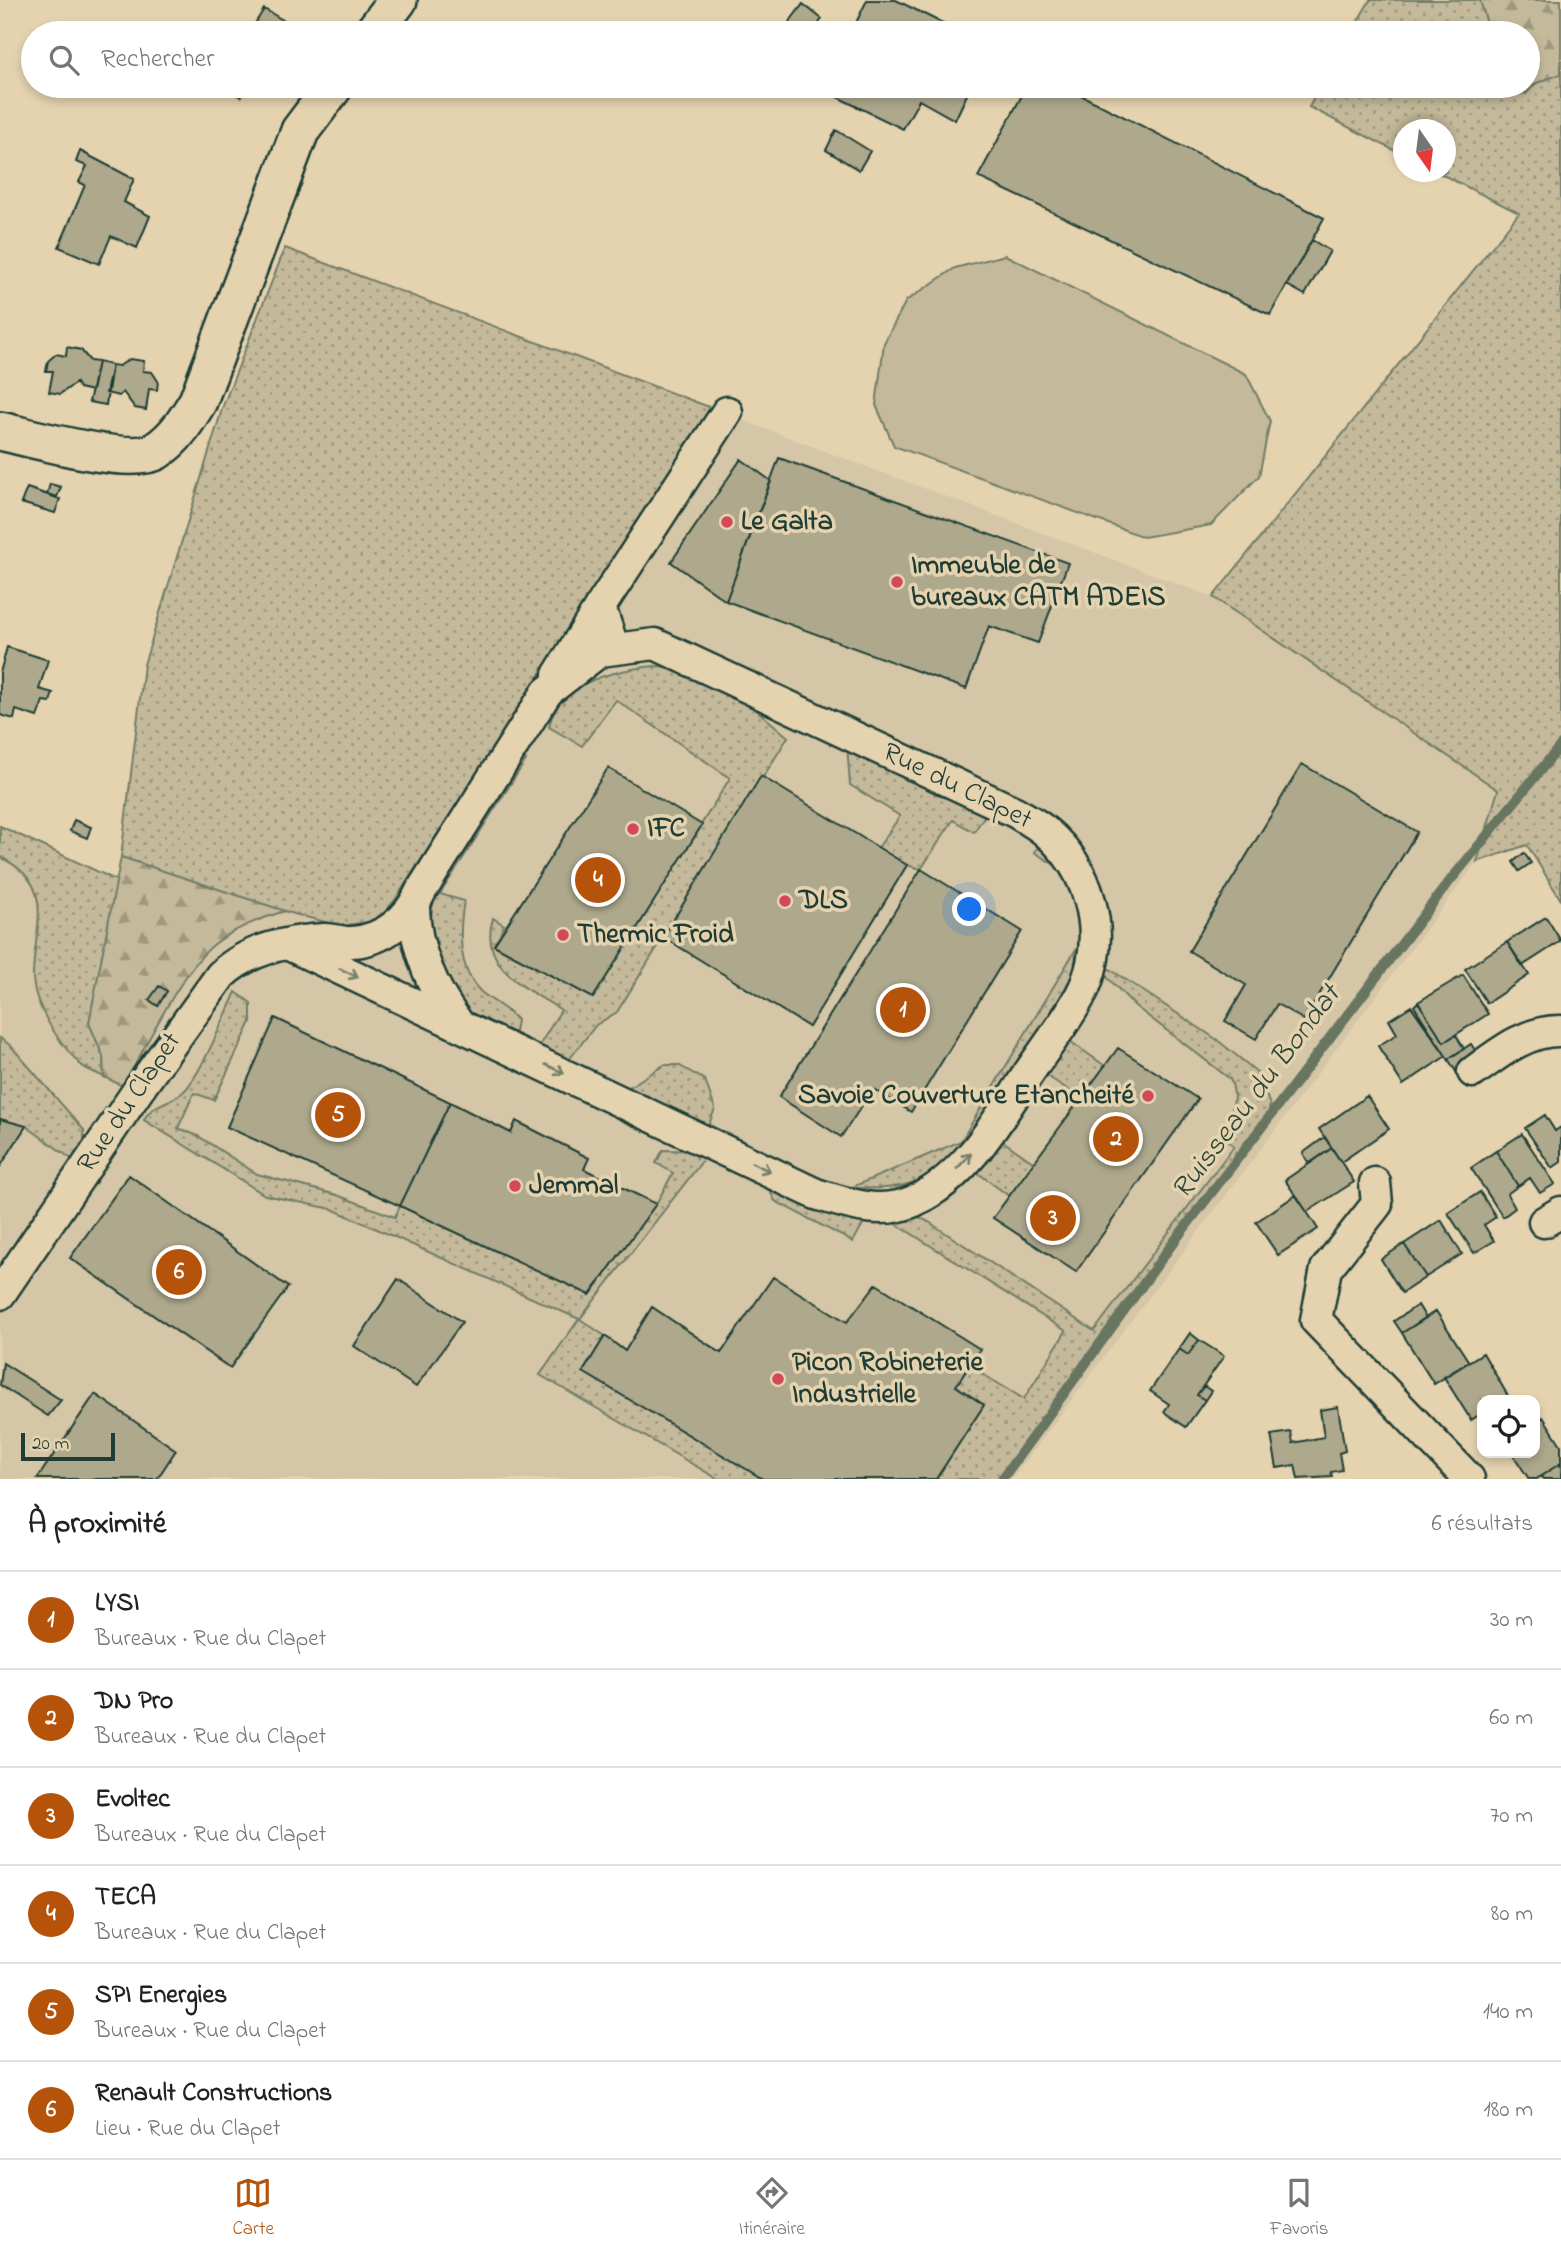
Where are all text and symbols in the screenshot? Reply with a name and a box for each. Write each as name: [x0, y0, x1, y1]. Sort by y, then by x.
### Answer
search box: [21, 21, 1540, 98]
icon: search: [45, 41, 83, 79]
text: Rechercher: [101, 41, 214, 79]
north arrow: [1393, 119, 1456, 182]
place label: Le Galta: [741, 502, 833, 543]
marker: Le Galta: [719, 514, 735, 530]
place label: Immeuble de bureaux CATM ADEIS: [911, 546, 1166, 619]
marker: Immeuble de bureaux CATM ADEIS: [889, 574, 905, 590]
street label: Rue du Clapet: [875, 733, 1039, 841]
place label: IFC: [647, 809, 685, 850]
marker: IFC: [625, 821, 641, 837]
pin: 4: [575, 854, 621, 906]
place label: DLS: [797, 881, 848, 922]
your location: [952, 892, 986, 926]
marker: DLS: [777, 893, 793, 909]
place label: Thermic Froid: [577, 915, 734, 956]
marker: Thermic Froid: [555, 927, 571, 943]
one-way arrow: [338, 966, 359, 980]
water label: Ruisseau du Bondat: [1162, 974, 1354, 1210]
pin: 1: [880, 984, 926, 1036]
street label: Rue du Clapet: [68, 1024, 192, 1182]
one-way arrow: [544, 1063, 565, 1077]
place label: Savoie Couverture Etancheité: [798, 1076, 1135, 1117]
marker: Savoie Couverture Etancheité: [1140, 1088, 1156, 1104]
pin: 5: [315, 1089, 361, 1141]
pin: 2: [1093, 1113, 1139, 1165]
one-way arrow: [956, 1153, 973, 1170]
one-way arrow: [750, 1160, 771, 1174]
place label: Jemmal: [529, 1166, 619, 1207]
marker: Jemmal: [507, 1178, 523, 1194]
pin: 3: [1030, 1192, 1076, 1244]
pin: 6: [156, 1246, 202, 1298]
place label: Picon Robineterie Industrielle: [792, 1343, 984, 1416]
marker: Picon Robineterie Industrielle: [770, 1371, 786, 1387]
map controls: [1477, 1395, 1540, 1458]
button: locate: [1477, 1395, 1540, 1458]
scale bar: [21, 1430, 116, 1462]
text: 20 m: [32, 1431, 69, 1458]
text: À proximité: [28, 1503, 166, 1547]
text: 6 résultats: [1431, 1508, 1533, 1541]
text: LYSI: [95, 1585, 139, 1623]
text: 1: [47, 1604, 55, 1637]
text: 30 m: [1490, 1604, 1533, 1637]
text: Bureaux · Rue du Clapet: [95, 1623, 326, 1656]
text: DN Pro: [95, 1683, 173, 1721]
text: 2: [45, 1702, 57, 1735]
text: 60 m: [1489, 1702, 1533, 1735]
text: Bureaux · Rue du Clapet: [95, 1721, 326, 1754]
text: Evoltec: [95, 1781, 170, 1819]
text: 3: [46, 1800, 56, 1833]
text: 70 m: [1490, 1800, 1533, 1833]
text: Bureaux · Rue du Clapet: [95, 1819, 326, 1852]
text: TECA: [95, 1879, 156, 1917]
text: 4: [46, 1898, 56, 1931]
text: 80 m: [1491, 1898, 1533, 1931]
text: Bureaux · Rue du Clapet: [95, 1917, 326, 1950]
text: SPI Energies: [95, 1977, 227, 2015]
text: 5: [44, 1996, 58, 2029]
text: 140 m: [1483, 1996, 1533, 2029]
text: Bureaux · Rue du Clapet: [95, 2015, 326, 2048]
text: Renault Constructions: [95, 2075, 332, 2113]
text: 6: [46, 2094, 56, 2127]
text: 180 m: [1484, 2094, 1533, 2127]
text: Lieu · Rue du Clapet: [95, 2113, 281, 2146]
tab: Carte: [232, 2174, 274, 2243]
tab: Itinéraire: [739, 2174, 805, 2243]
tab: Favoris: [1270, 2174, 1329, 2243]

